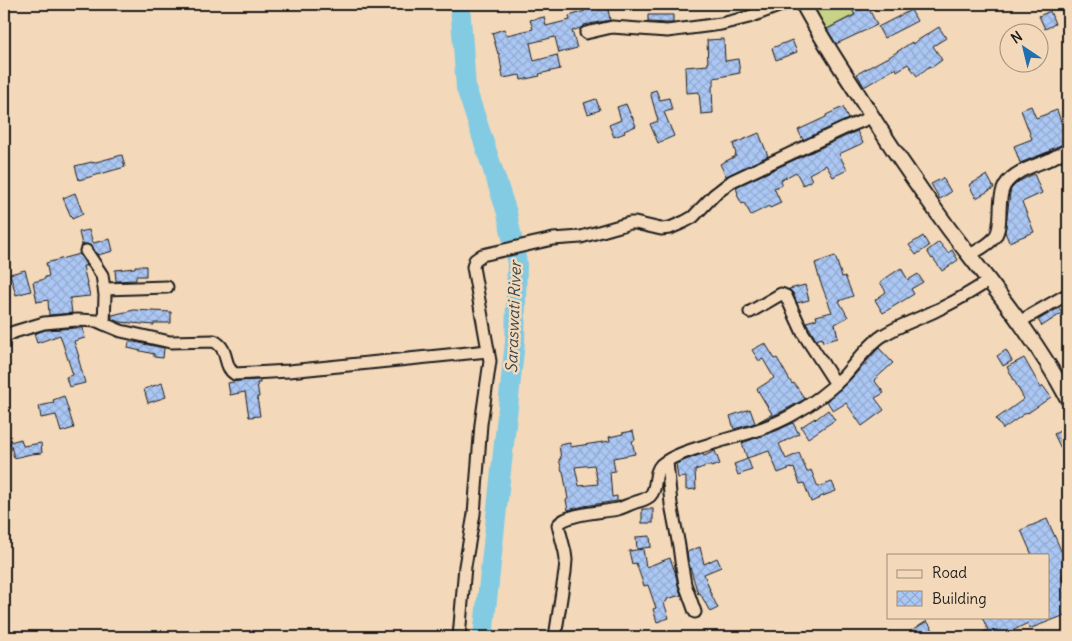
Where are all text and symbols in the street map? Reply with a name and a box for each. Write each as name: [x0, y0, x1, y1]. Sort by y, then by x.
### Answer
north arrow: [1000, 22, 1050, 72]
text: N: [1007, 27, 1026, 48]
water label: Saraswati River: [501, 258, 525, 373]
legend: [887, 554, 1050, 618]
text: Road: [932, 563, 967, 582]
text: Building: [932, 589, 987, 608]

